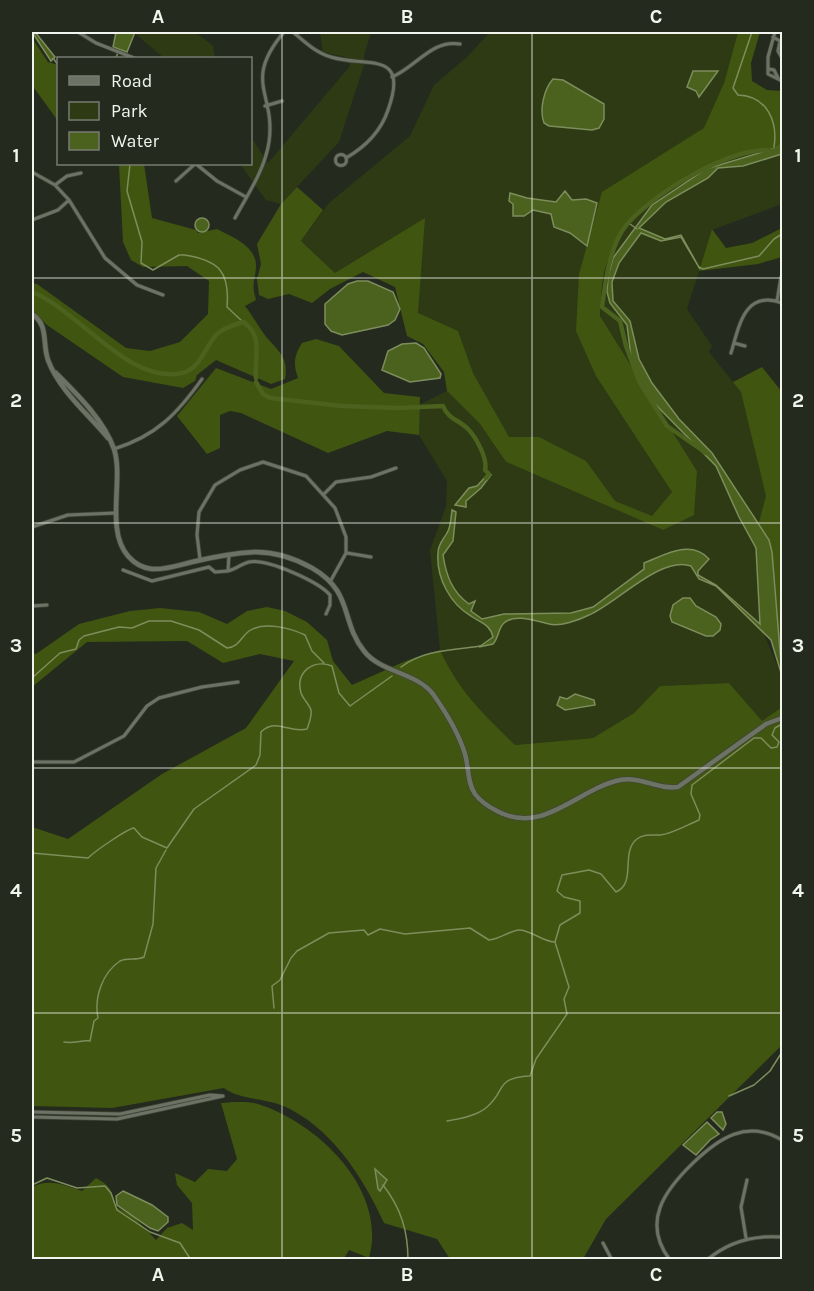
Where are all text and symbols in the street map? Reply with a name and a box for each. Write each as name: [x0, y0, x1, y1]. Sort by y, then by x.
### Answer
text: A: [152, 5, 165, 28]
text: B: [401, 5, 413, 28]
text: C: [650, 5, 662, 28]
legend: [57, 57, 252, 165]
text: Road: [111, 70, 152, 92]
text: Park: [111, 100, 148, 122]
text: Water: [111, 130, 159, 152]
text: 1: [12, 144, 20, 167]
text: 1: [794, 144, 802, 167]
text: 2: [10, 389, 22, 412]
text: 2: [792, 389, 804, 412]
text: 3: [10, 634, 22, 657]
text: 3: [792, 634, 804, 657]
text: 4: [10, 879, 22, 902]
text: 4: [792, 879, 804, 902]
text: 5: [10, 1124, 22, 1147]
text: 5: [792, 1124, 804, 1147]
text: A: [152, 1263, 165, 1286]
text: B: [401, 1263, 413, 1286]
text: C: [650, 1263, 662, 1286]

